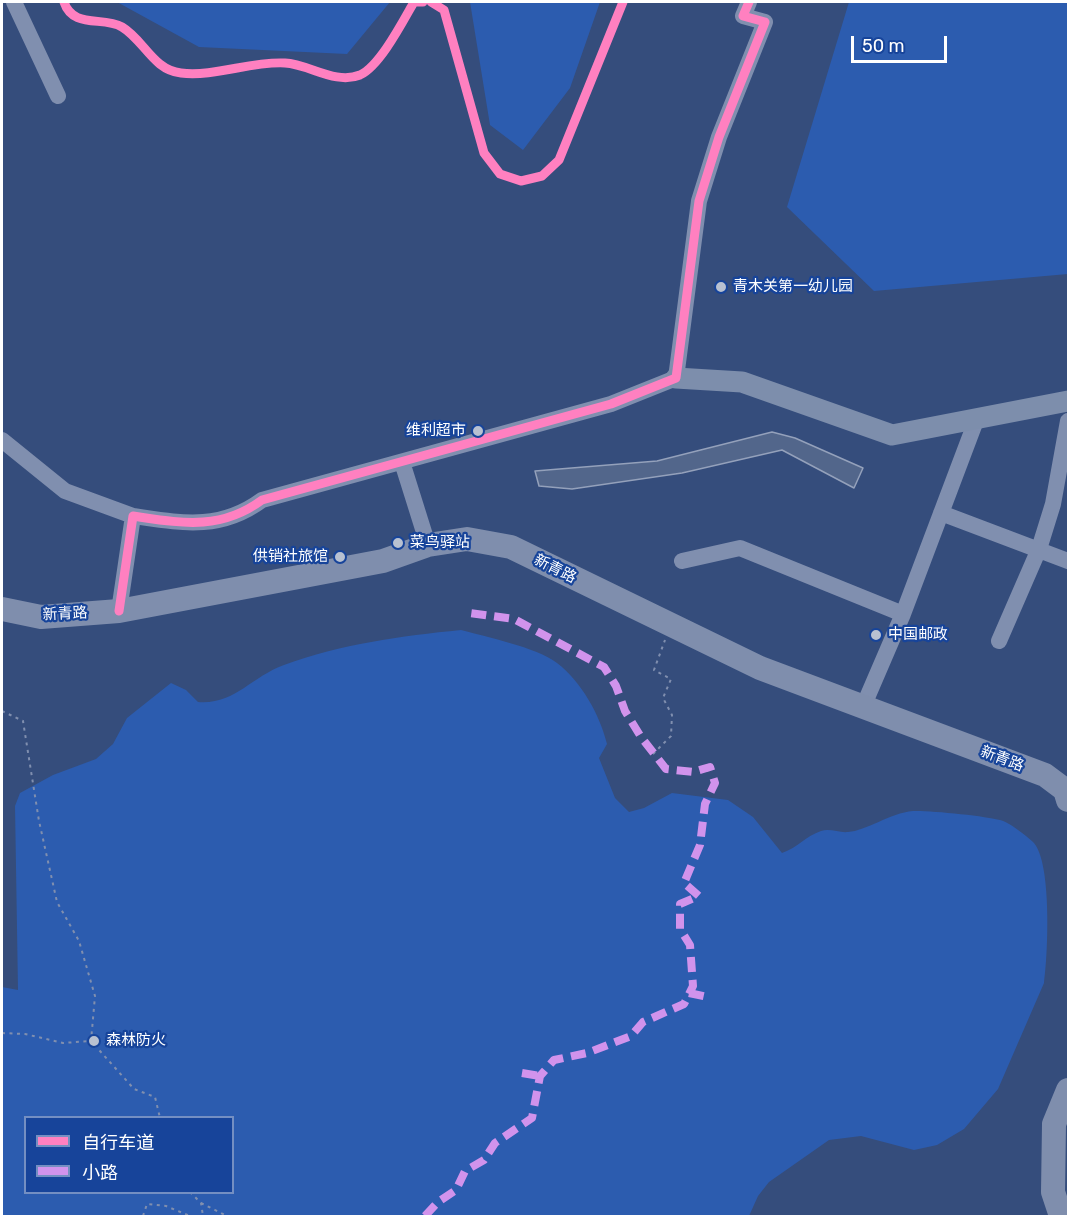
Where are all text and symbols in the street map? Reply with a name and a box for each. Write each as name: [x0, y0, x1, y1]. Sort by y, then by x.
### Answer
scale bar: [854, 24, 950, 62]
text: 50 m: [862, 35, 905, 57]
place label: 青木关第一幼儿园: [733, 278, 853, 296]
marker: 青木关第一幼儿园: [714, 280, 728, 294]
place label: 维利超市: [406, 422, 466, 440]
marker: 维利超市: [471, 424, 485, 438]
place label: 菜鸟驿站: [410, 534, 470, 552]
marker: 菜鸟驿站: [391, 536, 405, 550]
place label: 供销社旅馆: [253, 548, 328, 566]
marker: 供销社旅馆: [333, 550, 347, 564]
street label: 新青路: [531, 551, 579, 587]
street label: 新青路: [42, 604, 88, 624]
place label: 中国邮政: [888, 626, 948, 644]
marker: 中国邮政: [869, 628, 883, 642]
street label: 新青路: [978, 743, 1026, 775]
place label: 森林防火: [106, 1032, 166, 1050]
marker: 森林防火: [87, 1034, 101, 1048]
legend: [24, 1116, 234, 1194]
text: 自行车道: [82, 1132, 154, 1154]
text: 小路: [82, 1162, 118, 1184]

